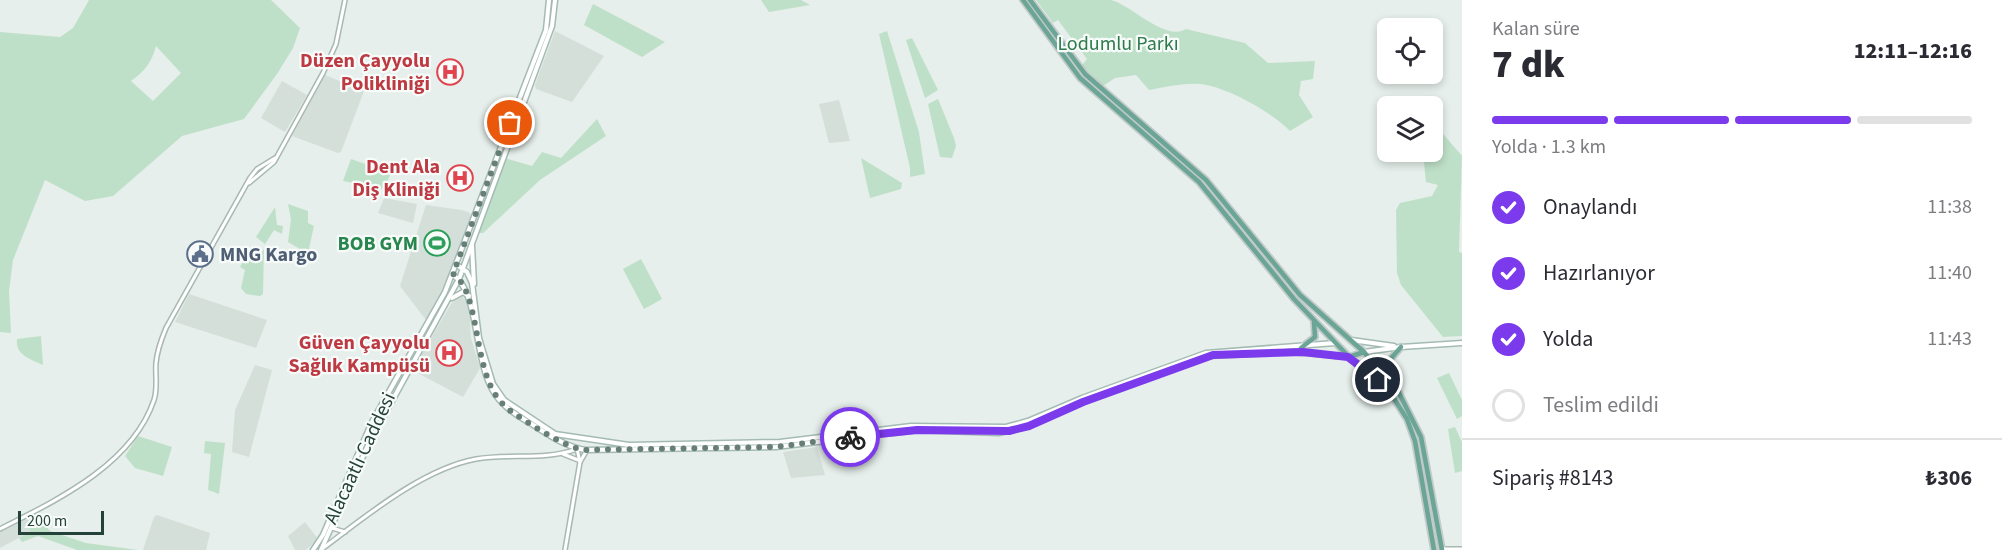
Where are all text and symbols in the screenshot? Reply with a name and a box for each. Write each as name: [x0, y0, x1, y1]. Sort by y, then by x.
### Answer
text: Kalan süre: [1492, 15, 1580, 43]
map controls: [1377, 18, 1443, 162]
button: locate: [1377, 18, 1443, 84]
park label: Lodumlu Parkı: [1057, 30, 1179, 58]
text: 12:11–12:16: [1854, 35, 1972, 67]
text: 7 dk: [1492, 37, 1565, 93]
place label: Düzen Çayyolu Polikliniği: [300, 47, 430, 98]
hospital icon: Düzen Çayyolu Polikliniği: [435, 57, 465, 87]
button: layers: [1377, 96, 1443, 162]
pin: [484, 97, 535, 148]
icon: bag: [493, 106, 526, 139]
text: Yolda · 1.3 km: [1492, 133, 1606, 161]
place label: Dent Ala Diş Kliniği: [352, 153, 440, 204]
hospital icon: Dent Ala Diş Kliniği: [445, 163, 475, 193]
icon: check: [1492, 191, 1525, 224]
text: Onaylandı: [1543, 191, 1637, 223]
text: 11:38: [1927, 193, 1972, 221]
sports icon: BOB GYM: [422, 228, 452, 258]
place label: BOB GYM: [338, 230, 418, 258]
public building icon: MNG Kargo: [185, 239, 215, 269]
place label: MNG Kargo: [220, 241, 317, 269]
icon: check: [1492, 257, 1525, 290]
text: Hazırlanıyor: [1543, 257, 1655, 289]
text: 11:40: [1927, 259, 1972, 287]
icon: check: [1492, 323, 1525, 356]
text: Yolda: [1543, 323, 1593, 355]
text: 11:43: [1927, 325, 1972, 353]
place label: Güven Çayyolu Sağlık Kampüsü: [288, 329, 430, 380]
hospital icon: Güven Çayyolu Sağlık Kampüsü: [434, 338, 464, 368]
pin: [1352, 354, 1403, 405]
icon: home: [1361, 363, 1394, 396]
street label: Alacaatlı Caddesi: [317, 388, 403, 529]
text: Teslim edildi: [1543, 389, 1659, 421]
courier: [820, 407, 880, 467]
icon: bike: [834, 421, 867, 454]
text: Sipariş #8143: [1492, 462, 1614, 494]
text: ₺306: [1926, 462, 1972, 494]
scale bar: [18, 508, 104, 536]
text: 200 m: [27, 510, 67, 532]

